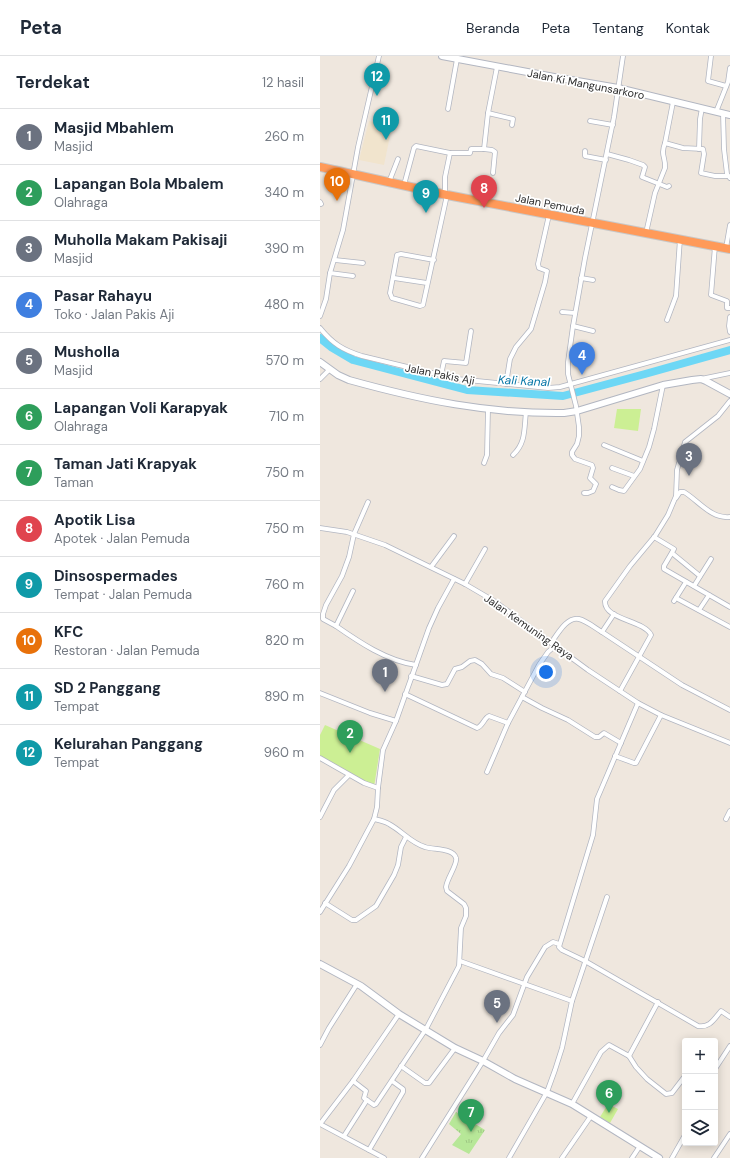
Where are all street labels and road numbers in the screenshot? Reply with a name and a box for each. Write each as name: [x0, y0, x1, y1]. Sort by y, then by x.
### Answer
street label: Jalan Ki Mangunsarkoro: [526, 66, 646, 102]
street label: Jalan Pemuda: [514, 190, 586, 218]
street label: Jalan Pakis Aji: [404, 360, 476, 388]
street label: Jalan Kemuning Raya: [482, 591, 576, 663]

